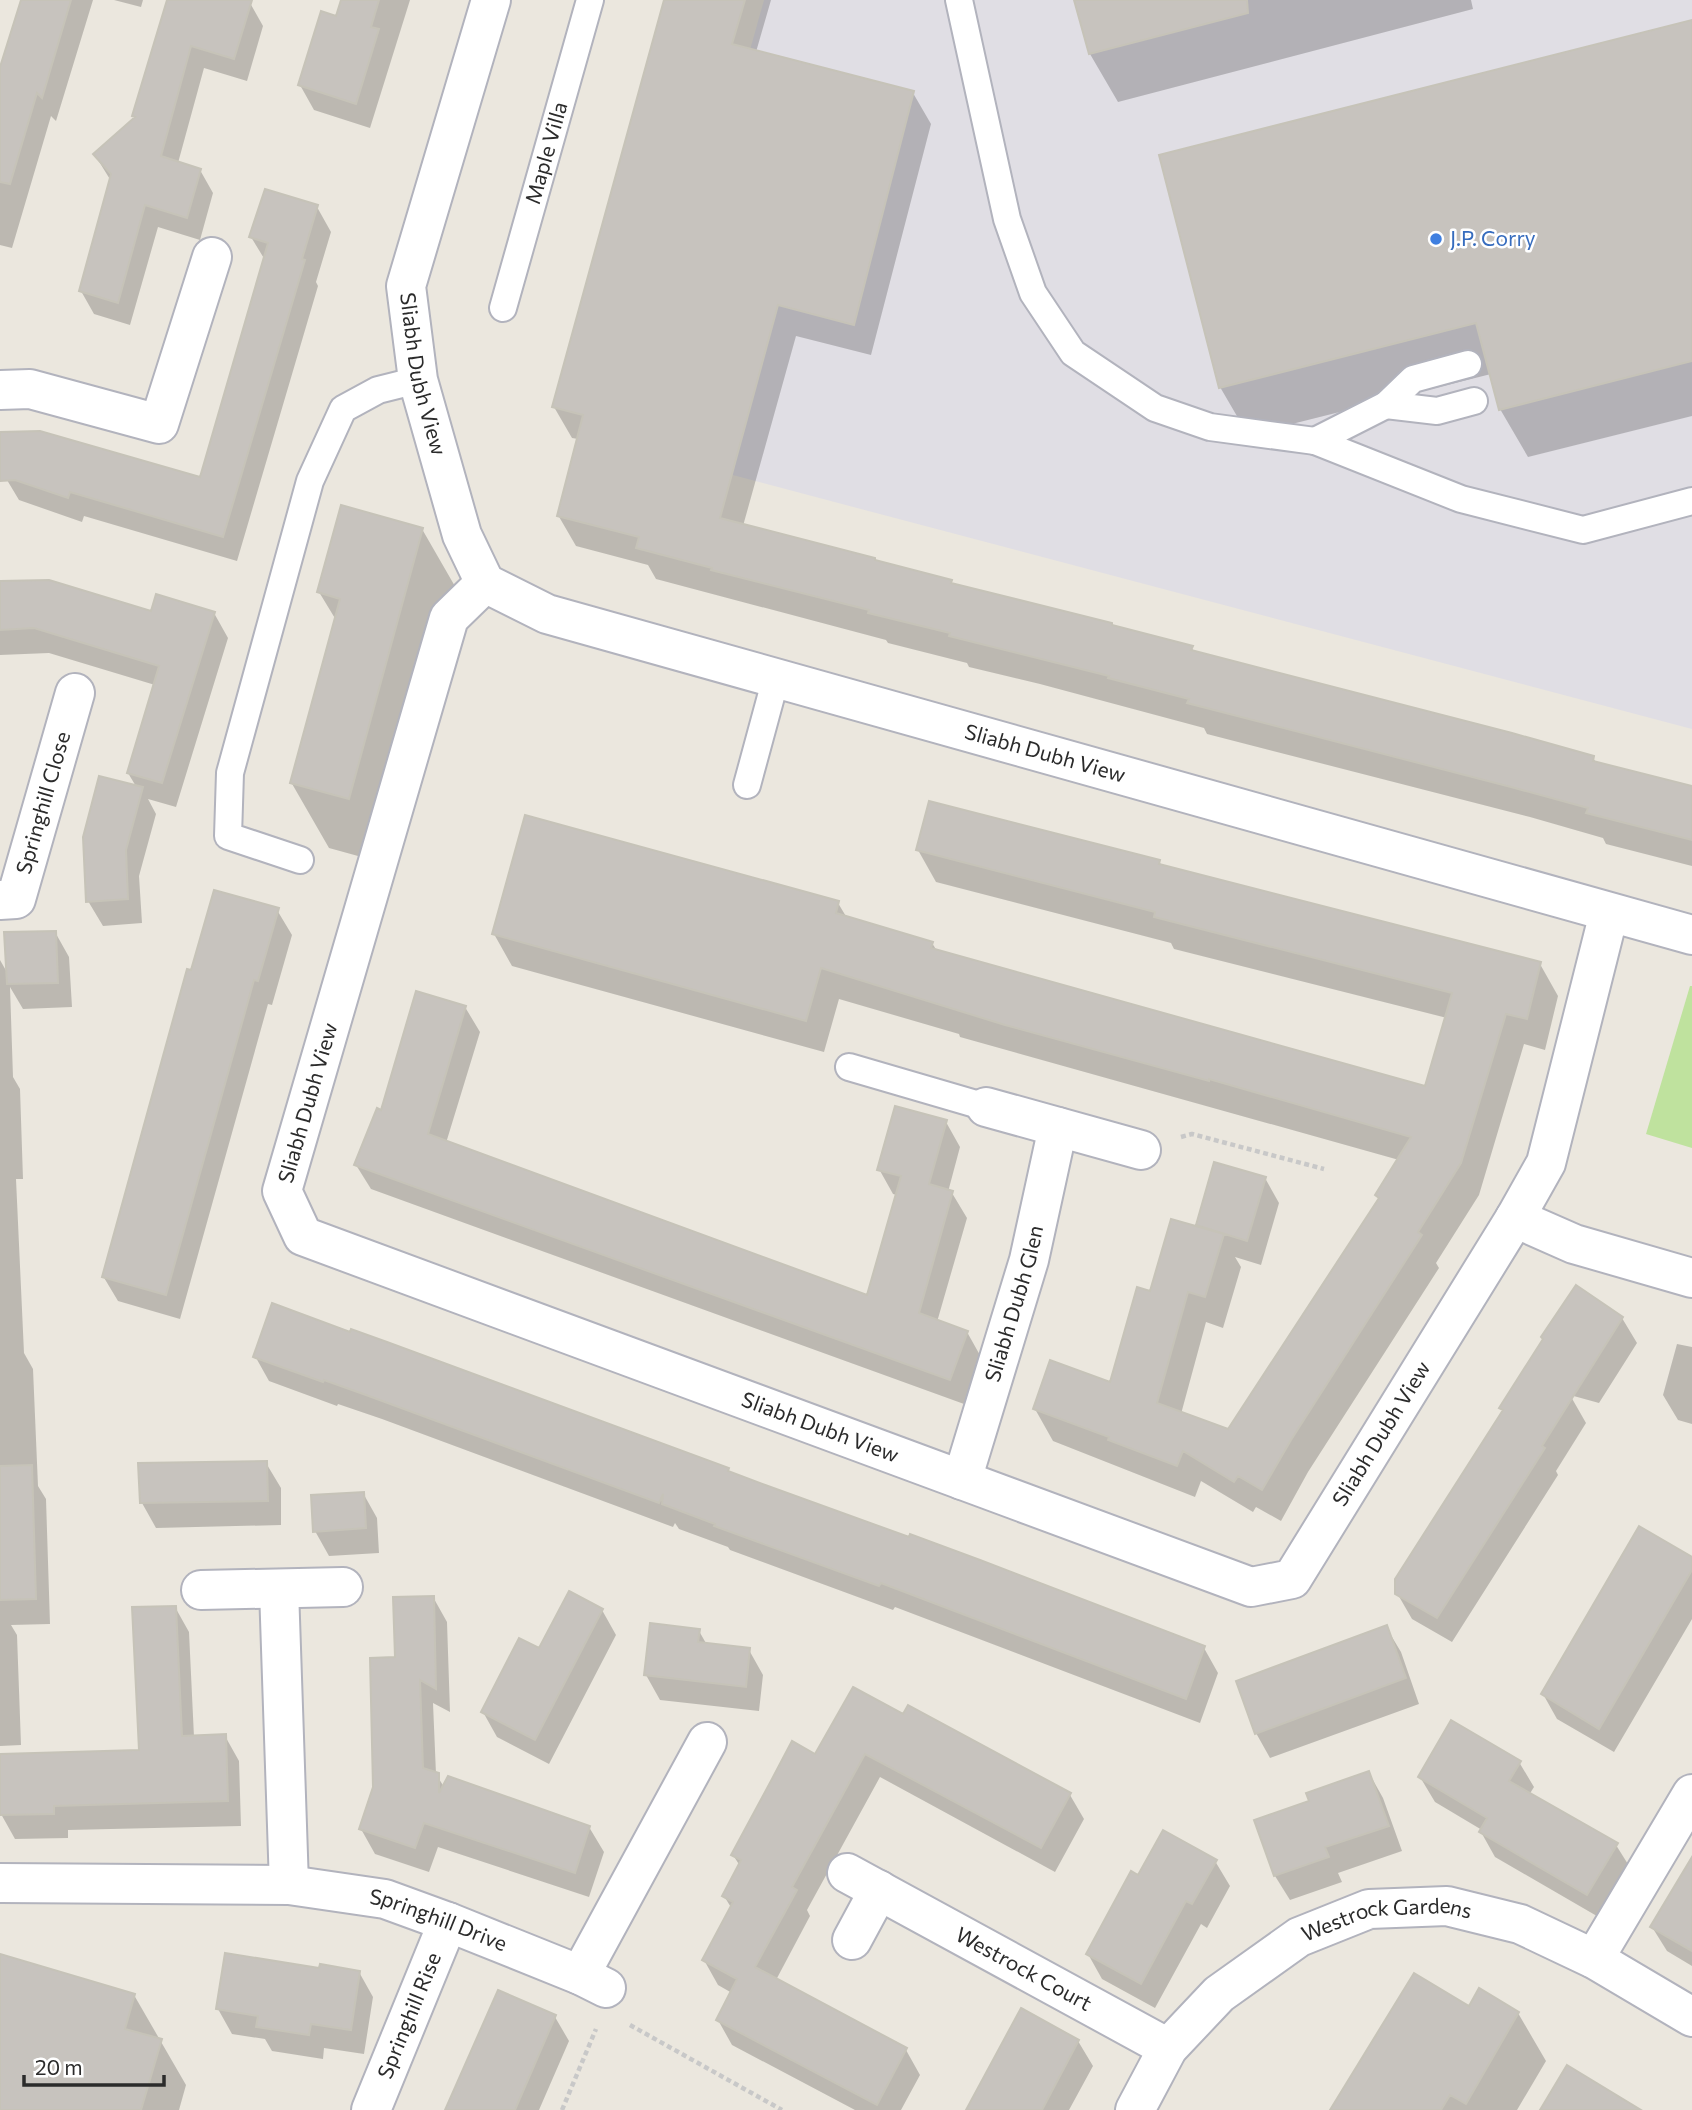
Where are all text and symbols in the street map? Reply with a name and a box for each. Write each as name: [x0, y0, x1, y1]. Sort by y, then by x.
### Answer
street label: Maple Villa: [519, 99, 572, 207]
place label: J.P. Corry: [1450, 225, 1536, 250]
marker: J.P. Corry: [1428, 231, 1444, 247]
street label: Sliabh Dubh View: [396, 291, 453, 458]
street label: Sliabh Dubh View: [962, 718, 1129, 787]
street label: Springhill Close: [10, 728, 74, 877]
street label: Sliabh Dubh View: [272, 1019, 341, 1186]
street label: Sliabh Dubh Glen: [979, 1223, 1047, 1385]
street label: Sliabh Dubh View: [1326, 1356, 1435, 1510]
street label: Sliabh Dubh View: [738, 1386, 903, 1467]
street label: Springhill Drive: [368, 1883, 511, 1955]
street label: Westrock Gardens: [1297, 1892, 1475, 1946]
street label: Westrock Court: [952, 1921, 1097, 2015]
street label: Springhill Rise: [371, 1948, 445, 2082]
scale bar: [24, 2044, 164, 2088]
text: 20 m: [35, 2054, 83, 2079]

